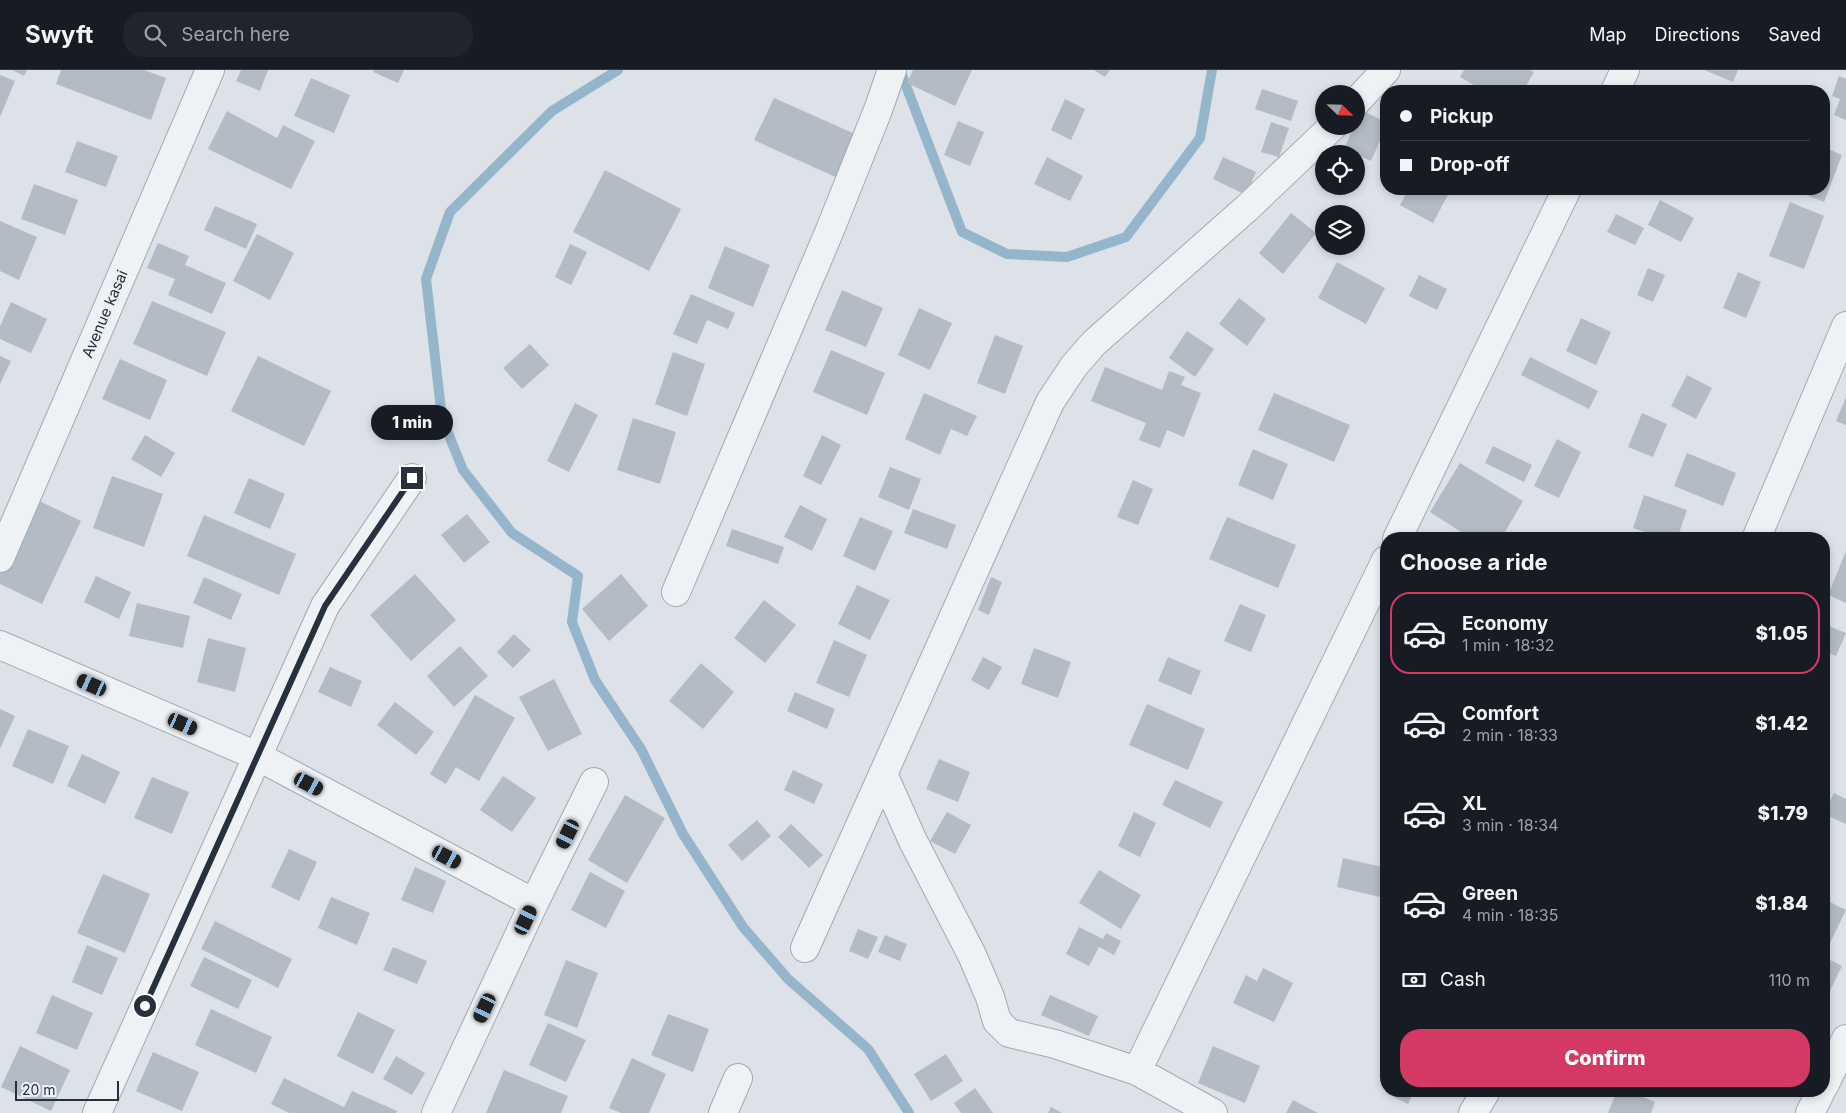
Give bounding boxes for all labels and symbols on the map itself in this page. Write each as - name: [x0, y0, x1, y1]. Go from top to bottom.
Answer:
- north arrow: [1315, 85, 1365, 135]
- street label: Avenue kasai: [78, 267, 132, 361]
- callout: 1 min: [371, 406, 453, 440]
- route end: [401, 467, 423, 489]
- car: [75, 672, 108, 698]
- car: [166, 711, 199, 737]
- car: [292, 770, 325, 798]
- car: [554, 817, 581, 851]
- car: [430, 843, 463, 871]
- car: [512, 903, 539, 937]
- car: [471, 991, 498, 1025]
- route start: [134, 995, 156, 1017]
- scale bar: [15, 1078, 119, 1101]

